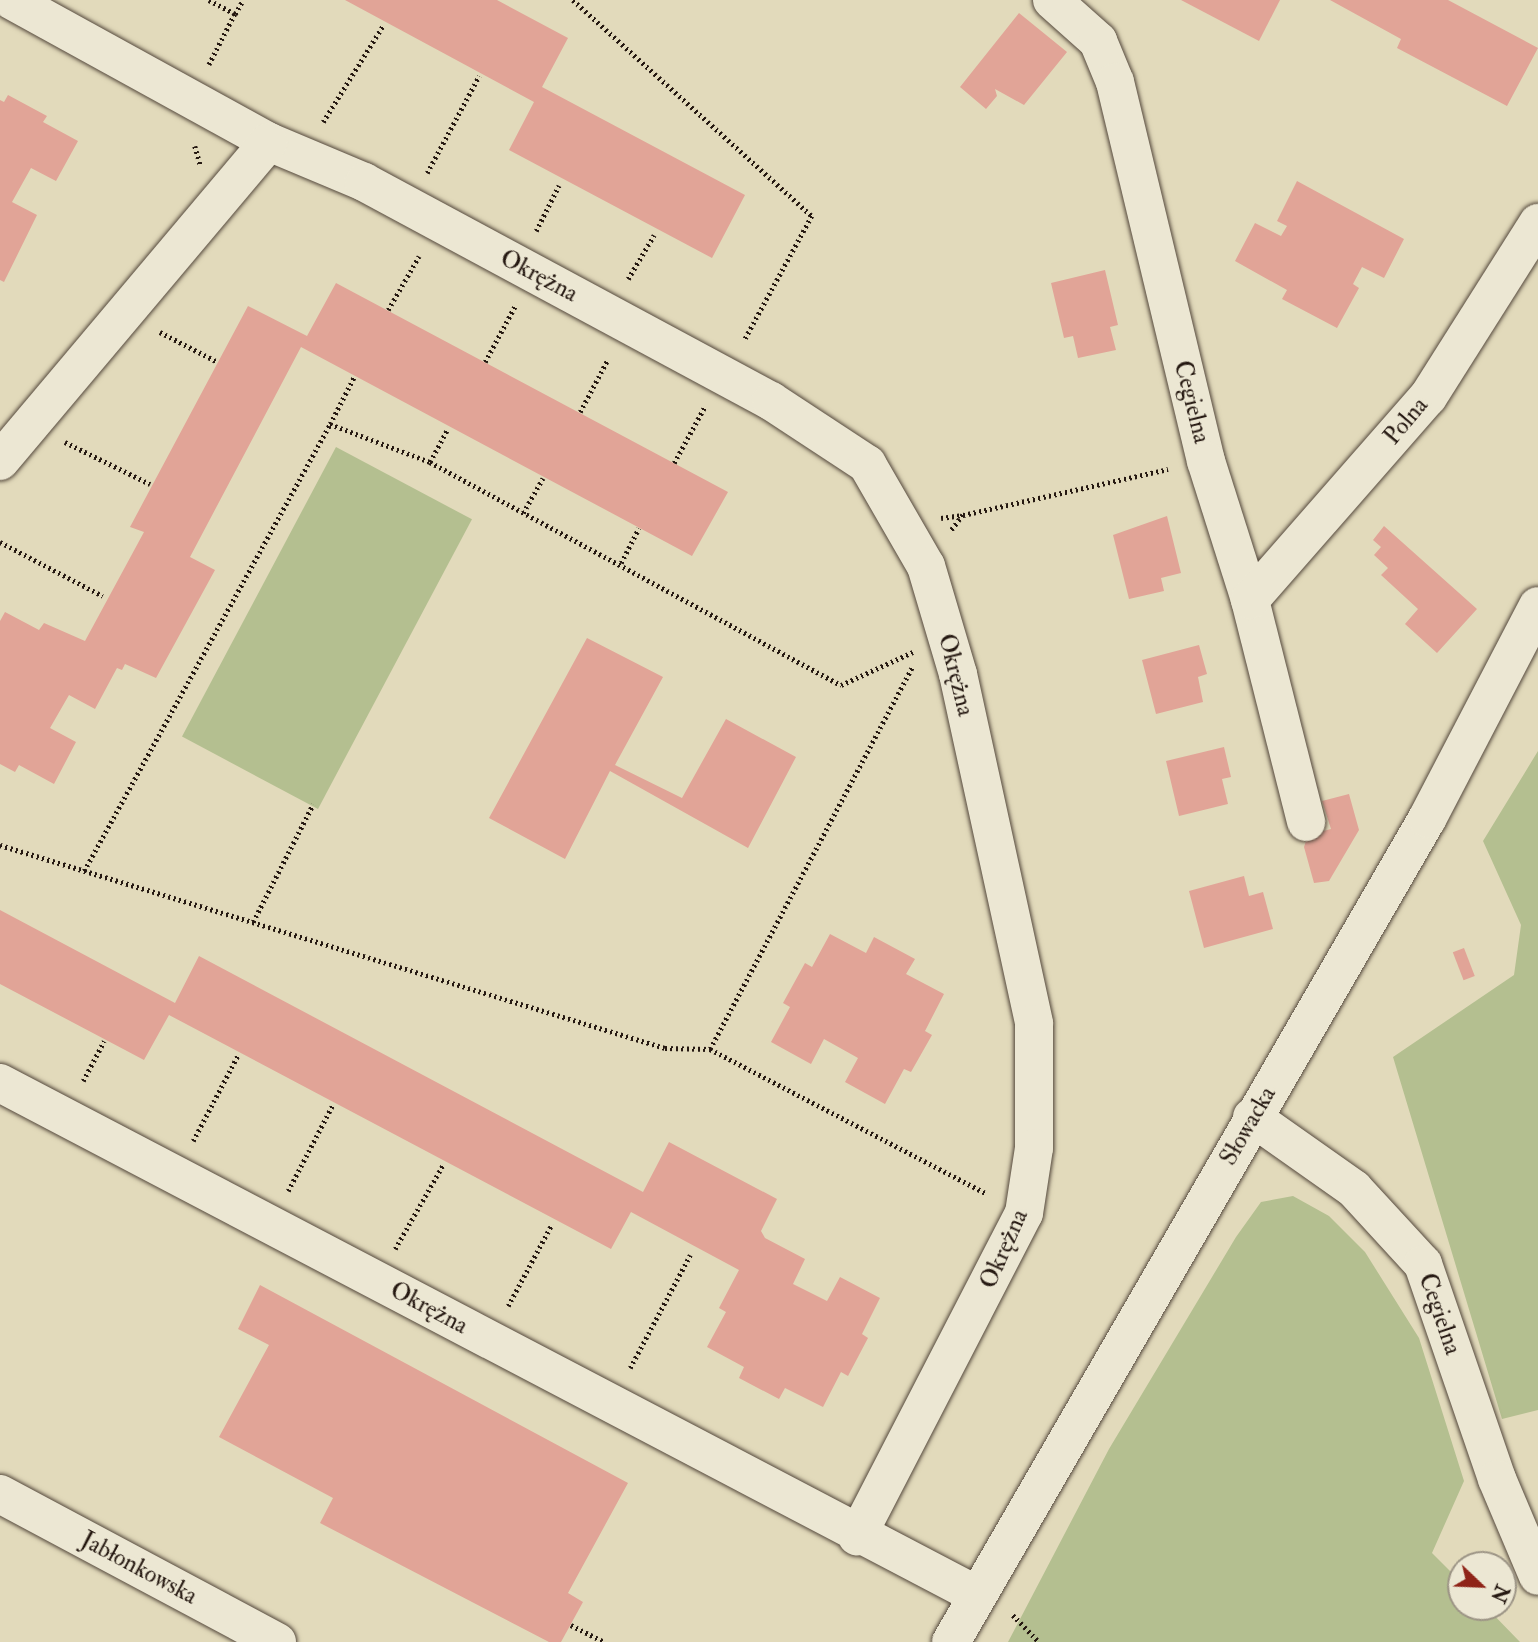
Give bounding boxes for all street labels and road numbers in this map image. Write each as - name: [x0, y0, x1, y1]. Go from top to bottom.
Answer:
- street label: Okrężna: [495, 244, 583, 308]
- street label: Cegielna: [1168, 358, 1216, 446]
- street label: Polna: [1378, 391, 1434, 451]
- street label: Okrężna: [932, 631, 980, 719]
- street label: Słowacka: [1214, 1081, 1282, 1171]
- street label: Okrężna: [974, 1205, 1034, 1293]
- street label: Cegielna: [1413, 1270, 1467, 1358]
- street label: Okrężna: [385, 1276, 473, 1340]
- street label: Jabłonkowska: [76, 1525, 202, 1611]

